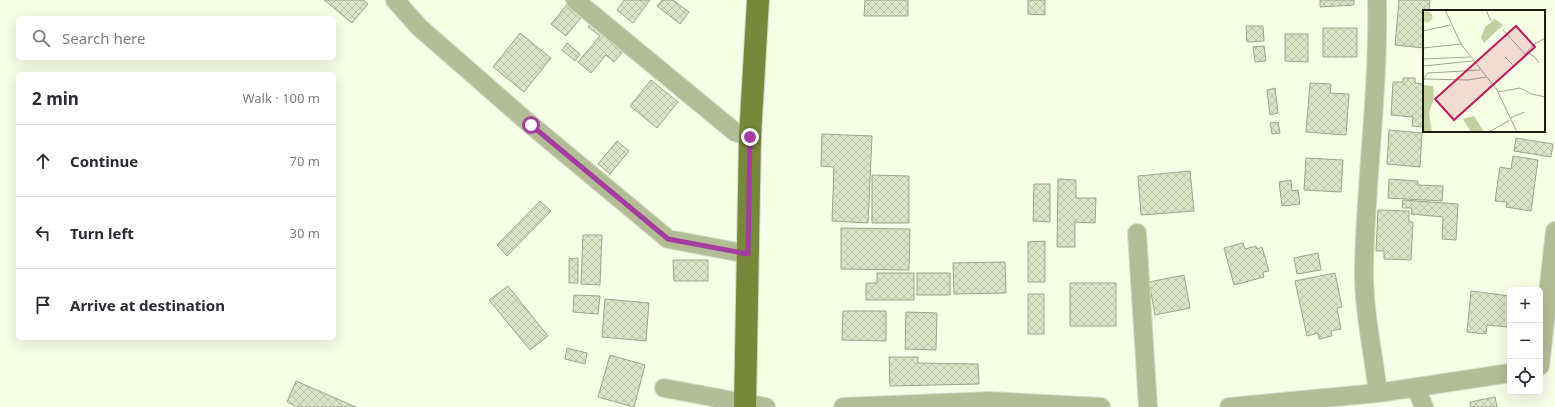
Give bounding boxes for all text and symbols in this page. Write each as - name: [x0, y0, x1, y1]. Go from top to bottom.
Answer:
- inset map: [1423, 10, 1545, 132]
- search box: [16, 16, 336, 60]
- icon: search: [30, 27, 52, 49]
- text: Search here: [62, 28, 145, 48]
- text: 2 min: [32, 87, 79, 110]
- text: Walk · 100 m: [242, 89, 320, 107]
- route start: [522, 116, 540, 134]
- route end: [741, 128, 759, 146]
- icon: ahead: [32, 150, 54, 172]
- text: Continue: [70, 151, 138, 171]
- text: 70 m: [290, 152, 320, 170]
- icon: left: [32, 222, 54, 244]
- text: Turn left: [70, 223, 134, 243]
- text: 30 m: [290, 224, 320, 242]
- map controls: [1507, 287, 1543, 395]
- button: +: [1507, 287, 1543, 323]
- icon: arrive: [32, 294, 54, 316]
- text: Arrive at destination: [70, 295, 225, 315]
- button: −: [1507, 323, 1543, 359]
- button: locate: [1507, 359, 1543, 395]

